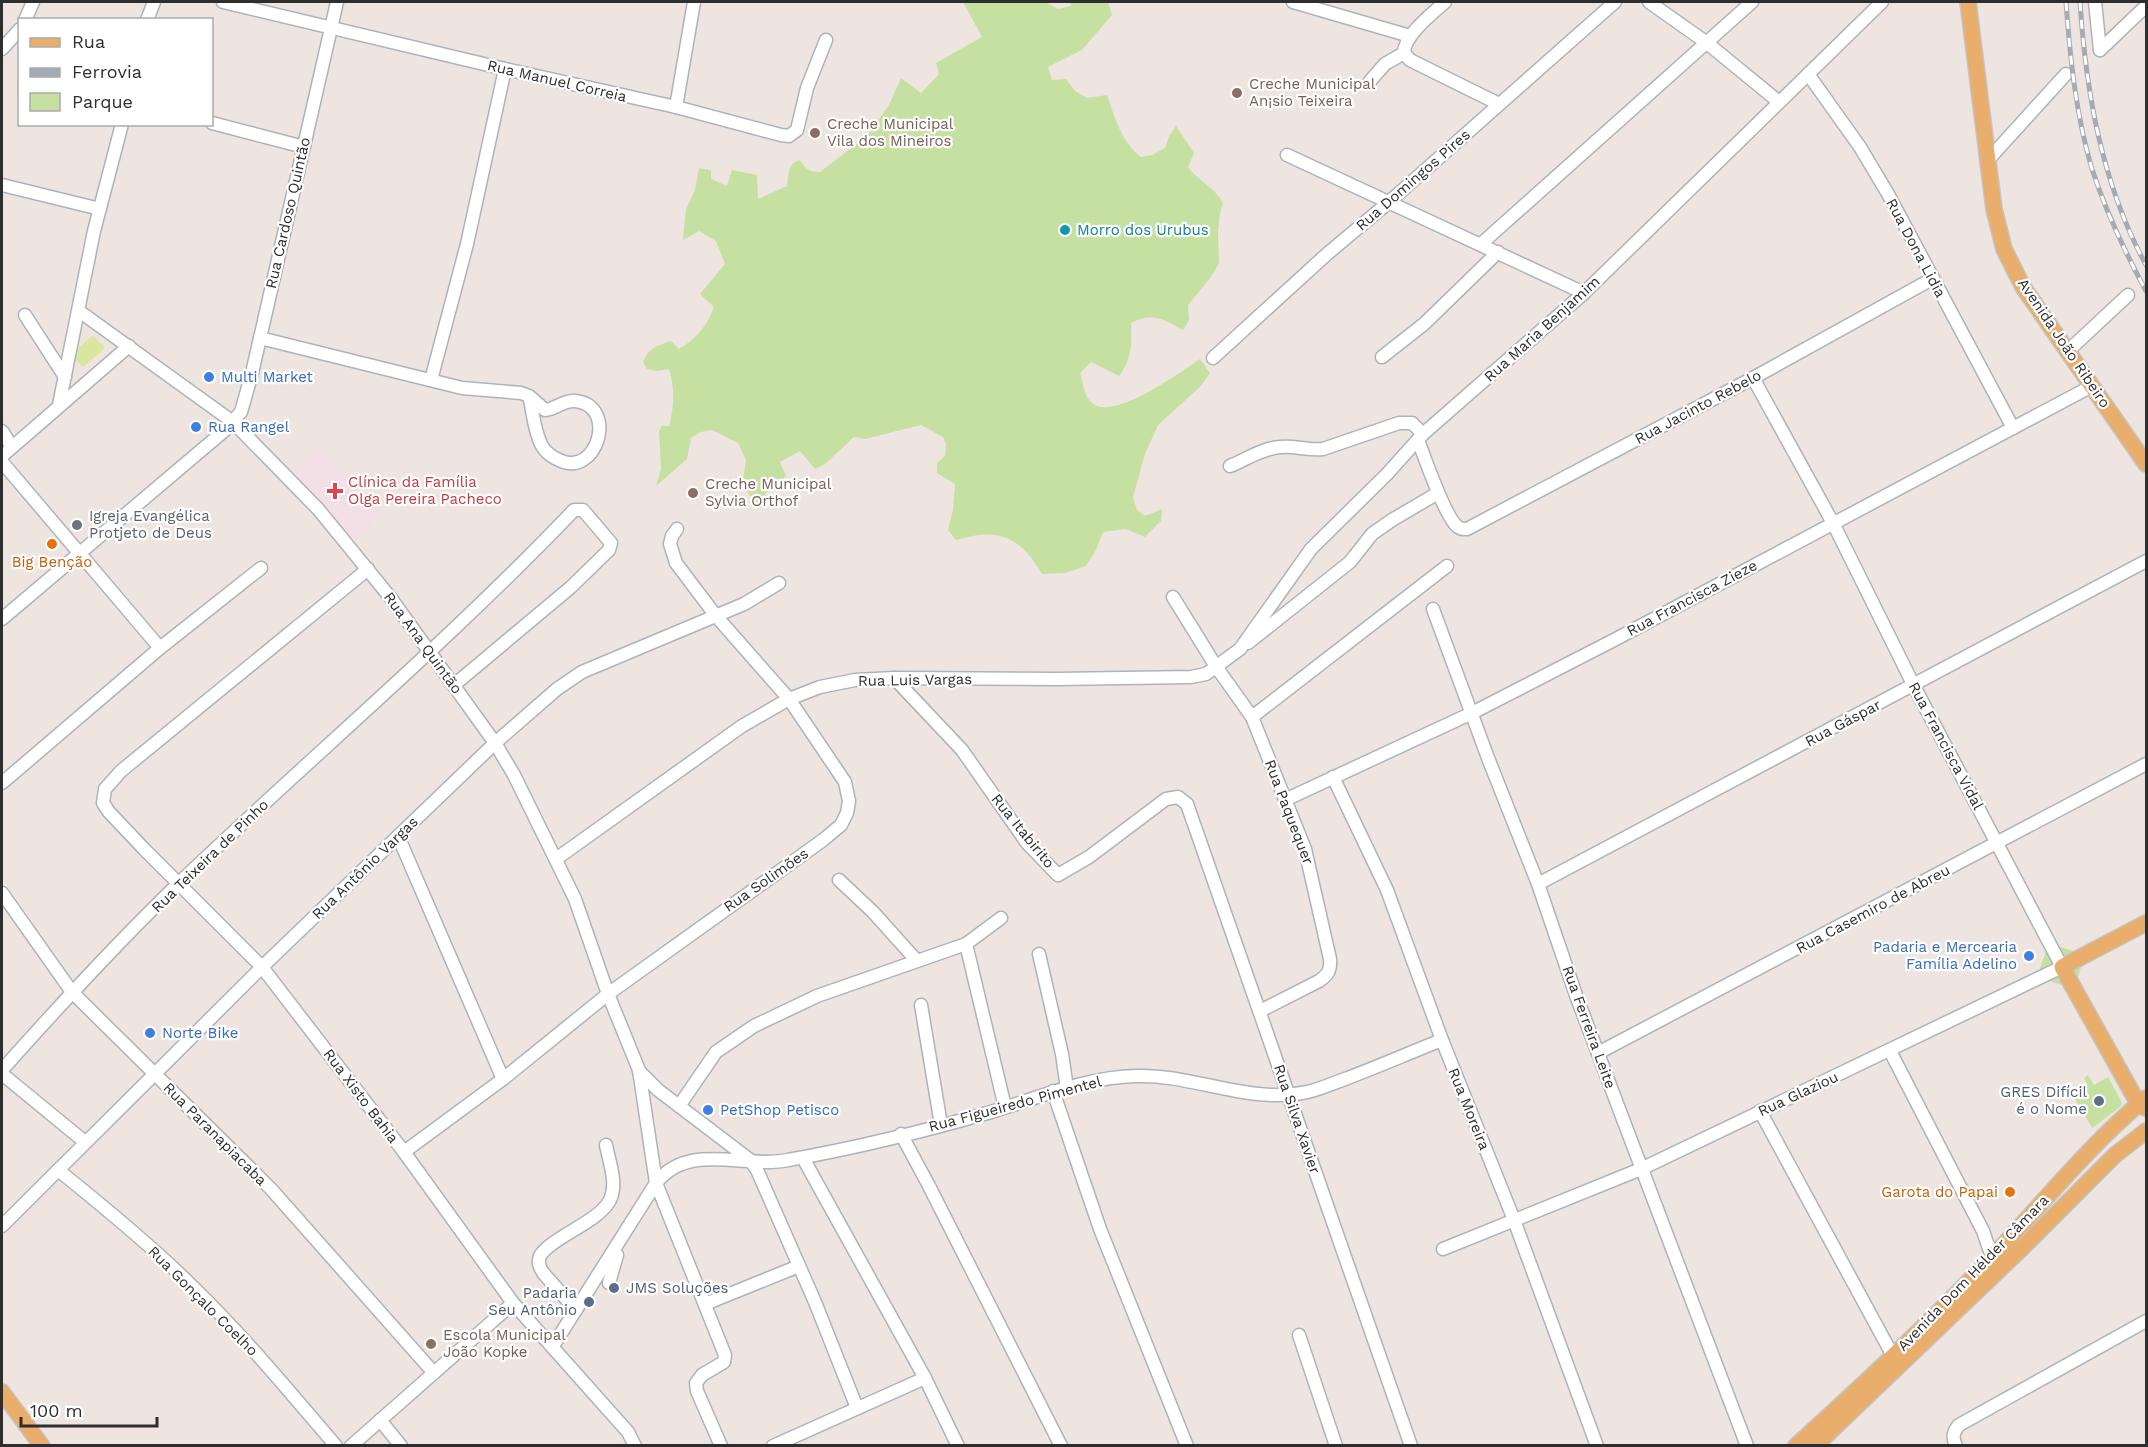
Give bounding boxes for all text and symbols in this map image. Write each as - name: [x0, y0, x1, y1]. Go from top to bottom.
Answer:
- legend: [18, 18, 213, 126]
- text: Rua: [72, 31, 105, 52]
- street label: Rua Manuel Correia: [486, 56, 629, 106]
- text: Ferrovia: [72, 61, 142, 82]
- place label: Creche Municipal An¡sio Teixeira: [1249, 75, 1376, 110]
- marker: Creche Municipal An¡sio Teixeira: [1230, 86, 1244, 100]
- text: Parque: [72, 91, 133, 112]
- place label: Creche Municipal Vila dos Mineiros: [827, 115, 954, 150]
- street label: Rua Domingos Pires: [1352, 125, 1474, 234]
- marker: Creche Municipal Vila dos Mineiros: [808, 126, 822, 140]
- street label: Rua Cardoso Quintão: [262, 136, 314, 290]
- street label: Rua Dona Lidia: [1882, 195, 1950, 301]
- place label: Morro dos Urubus: [1077, 221, 1209, 239]
- marker: Morro dos Urubus: [1058, 223, 1072, 237]
- street label: Rua Maria Benjamim: [1480, 272, 1604, 386]
- street label: Avenida João Ribeiro: [2014, 275, 2114, 411]
- street label: Rua Jacinto Rebelo: [1632, 366, 1764, 448]
- place label: Multi Market: [221, 368, 314, 386]
- marker: Multi Market: [202, 370, 216, 384]
- place label: Rua Rangel: [208, 418, 290, 436]
- marker: Rua Rangel: [189, 420, 203, 434]
- place label: Clínica da Família Olga Pereira Pacheco: [348, 473, 502, 508]
- place label: Creche Municipal Sylvia Orthof: [705, 475, 832, 510]
- marker: Clínica da Família Olga Pereira Pacheco: [326, 482, 344, 500]
- marker: Creche Municipal Sylvia Orthof: [686, 486, 700, 500]
- place label: Igreja Evangélica Protjeto de Deus: [89, 507, 212, 542]
- marker: Igreja Evangélica Protjeto de Deus: [70, 518, 84, 532]
- marker: Big Benção: [45, 537, 59, 551]
- place label: Big Benção: [12, 553, 92, 571]
- street label: Rua Francisca Zieze: [1624, 556, 1760, 640]
- street label: Rua Ana Quintão: [380, 589, 466, 697]
- street label: Rua Luis Vargas: [858, 670, 972, 690]
- street label: Rua Francisca Vidal: [1905, 679, 1988, 813]
- street label: Rua Gáspar: [1802, 695, 1884, 751]
- street label: Rua Paquequer: [1261, 757, 1317, 867]
- street label: Rua Itabirito: [988, 790, 1058, 872]
- street label: Rua Teixeira de Pinho: [148, 796, 272, 916]
- street label: Rua Antônio Vargas: [308, 813, 422, 923]
- street label: Rua Solimões: [720, 844, 812, 916]
- street label: Rua Casemiro de Abreu: [1793, 861, 1953, 957]
- place label: Padaria e Mercearia Família Adelino: [1873, 938, 2018, 973]
- marker: Padaria e Mercearia Família Adelino: [2022, 949, 2036, 963]
- street label: Rua Ferreira Leite: [1558, 963, 1620, 1091]
- place label: Norte Bike: [162, 1024, 238, 1042]
- marker: Norte Bike: [143, 1026, 157, 1040]
- street label: Rua Xisto Bahia: [320, 1045, 403, 1147]
- street label: Rua Silva Xavier: [1270, 1062, 1324, 1176]
- street label: Rua Moreira: [1444, 1065, 1494, 1153]
- street label: Rua Glaziou: [1755, 1068, 1841, 1120]
- street label: Rua Figueiredo Pimentel: [927, 1072, 1104, 1136]
- street label: Rua Paranapiacaba: [160, 1079, 271, 1190]
- place label: GRES Difícil é o Nome: [2000, 1083, 2087, 1118]
- marker: GRES Difícil é o Nome: [2092, 1094, 2106, 1108]
- place label: PetShop Petisco: [720, 1101, 839, 1119]
- marker: PetShop Petisco: [701, 1103, 715, 1117]
- place label: Garota do Papai: [1881, 1183, 1998, 1201]
- marker: Garota do Papai: [2003, 1185, 2017, 1199]
- street label: Avenida Dom Hélder Câmara: [1894, 1191, 2053, 1355]
- street label: Rua Gonçalo Coelho: [144, 1242, 262, 1360]
- place label: JMS Soluções: [626, 1279, 729, 1297]
- marker: JMS Soluções: [607, 1281, 621, 1295]
- place label: Padaria Seu Antônio: [488, 1284, 578, 1319]
- marker: Padaria Seu Antônio: [582, 1295, 596, 1309]
- place label: Escola Municipal João Kopke: [443, 1326, 566, 1361]
- marker: Escola Municipal João Kopke: [424, 1337, 438, 1351]
- scale bar: [21, 1390, 158, 1428]
- text: 100 m: [30, 1400, 83, 1421]

